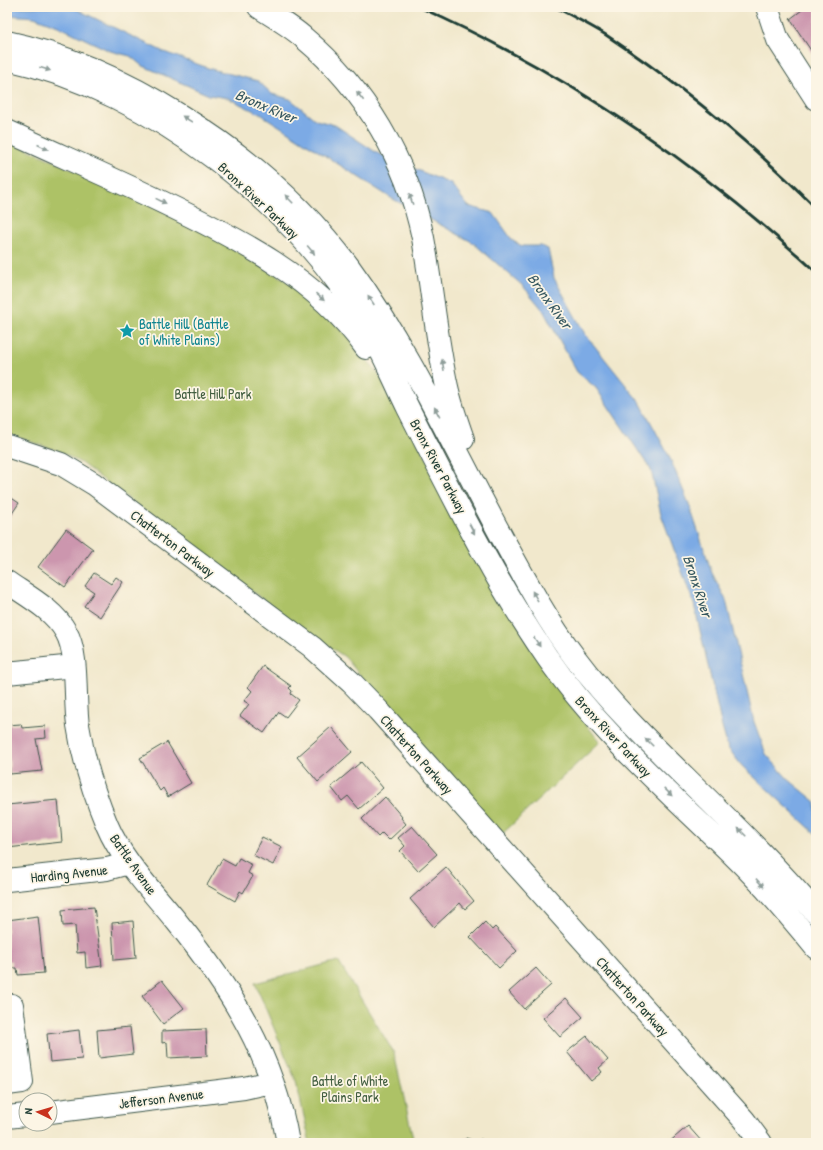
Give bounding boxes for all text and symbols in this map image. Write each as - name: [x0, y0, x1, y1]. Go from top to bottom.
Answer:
- one-way arrow: [39, 66, 51, 72]
- water label: Bronx River: [232, 84, 302, 129]
- one-way arrow: [356, 91, 364, 101]
- one-way arrow: [181, 116, 193, 123]
- one-way arrow: [37, 144, 48, 150]
- street label: Bronx River Parkway: [214, 157, 304, 243]
- one-way arrow: [408, 192, 414, 204]
- one-way arrow: [285, 194, 294, 204]
- one-way arrow: [155, 198, 166, 204]
- one-way arrow: [307, 244, 316, 255]
- water label: Bronx River: [523, 269, 579, 335]
- one-way arrow: [314, 292, 325, 301]
- one-way arrow: [367, 295, 375, 305]
- place label: Battle Hill (Battle of White Plains): [139, 314, 229, 349]
- place icon: Battle Hill (Battle of White Plains): [118, 322, 136, 340]
- one-way arrow: [439, 358, 445, 371]
- park label: Battle Hill Park: [174, 384, 252, 403]
- one-way arrow: [433, 406, 440, 418]
- street label: Bronx River Parkway: [405, 415, 472, 517]
- street label: Chatterton Parkway: [126, 505, 219, 582]
- one-way arrow: [468, 523, 475, 535]
- water label: Bronx River: [678, 552, 719, 622]
- one-way arrow: [532, 590, 539, 602]
- one-way arrow: [533, 636, 541, 647]
- street label: Bronx River Parkway: [571, 691, 657, 781]
- street label: Chatterton Parkway: [375, 710, 458, 799]
- one-way arrow: [644, 737, 654, 747]
- one-way arrow: [663, 787, 673, 797]
- one-way arrow: [737, 828, 747, 837]
- street label: Battle Avenue: [106, 830, 162, 899]
- street label: Harding Avenue: [30, 859, 109, 887]
- one-way arrow: [755, 879, 764, 888]
- street label: Chatterton Parkway: [591, 952, 674, 1041]
- park label: Battle of White Plains Park: [312, 1071, 389, 1106]
- street label: Jefferson Avenue: [118, 1083, 205, 1113]
- north arrow: [18, 1092, 58, 1132]
- text: N: [21, 1107, 35, 1115]

